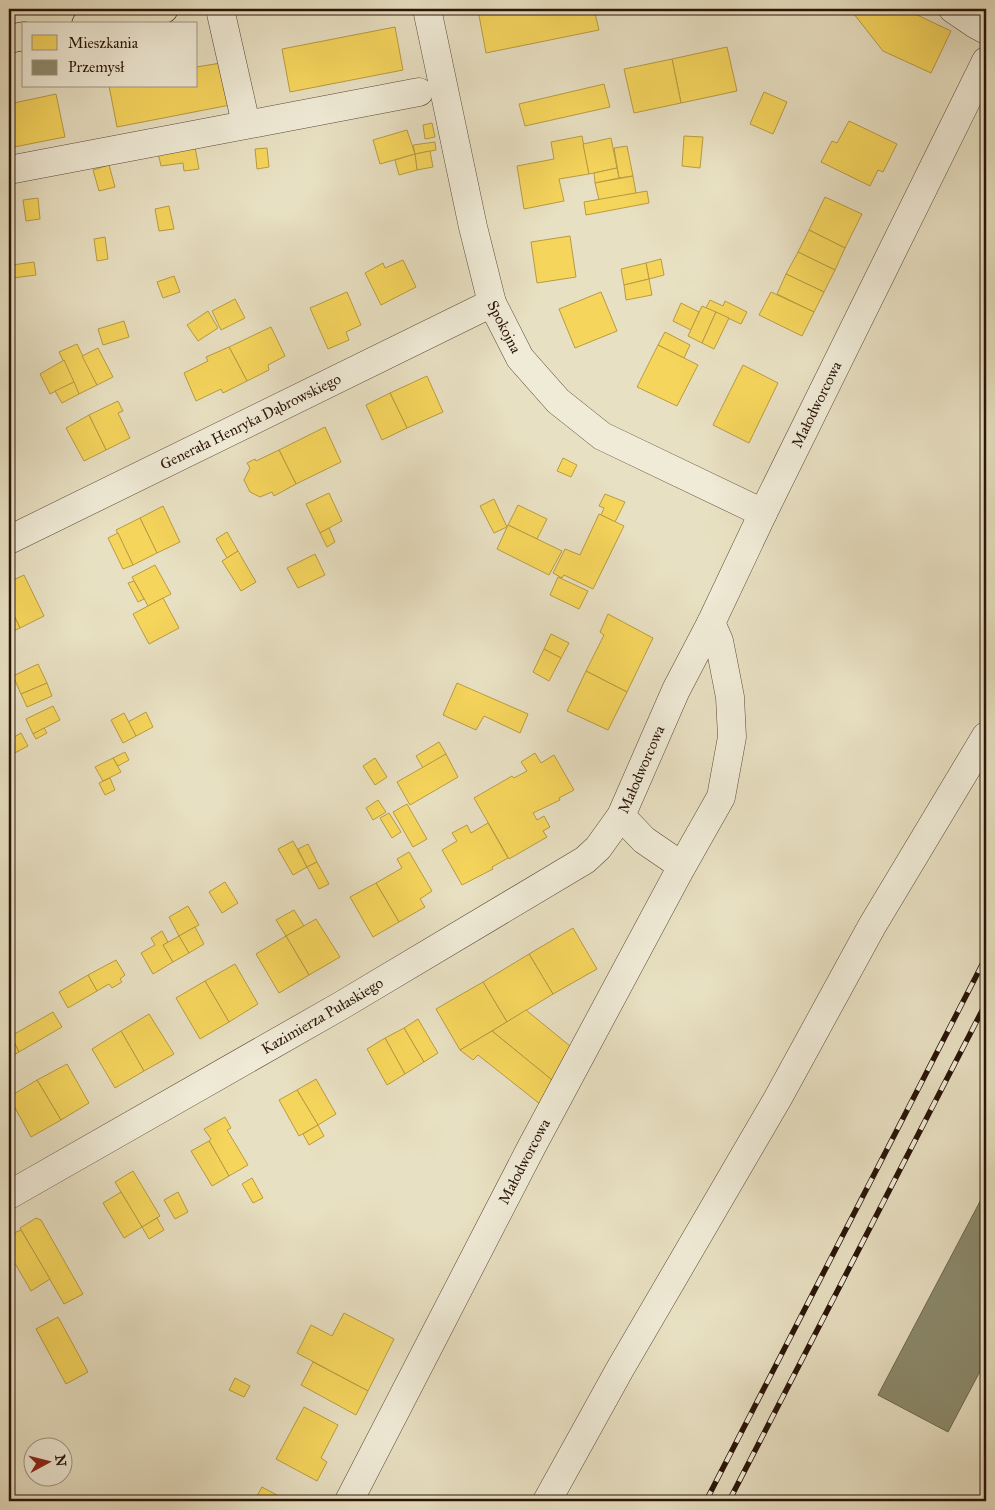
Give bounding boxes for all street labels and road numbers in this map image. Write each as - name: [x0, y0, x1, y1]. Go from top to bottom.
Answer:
- street label: Spokojna: [483, 298, 525, 357]
- street label: Małodworcowa: [788, 358, 846, 451]
- street label: Generała Henryka Dąbrowskiego: [157, 369, 344, 473]
- street label: Małodworcowa: [614, 722, 669, 816]
- street label: Kazimierza Pułaskiego: [258, 973, 387, 1058]
- street label: Małodworcowa: [495, 1115, 554, 1207]

